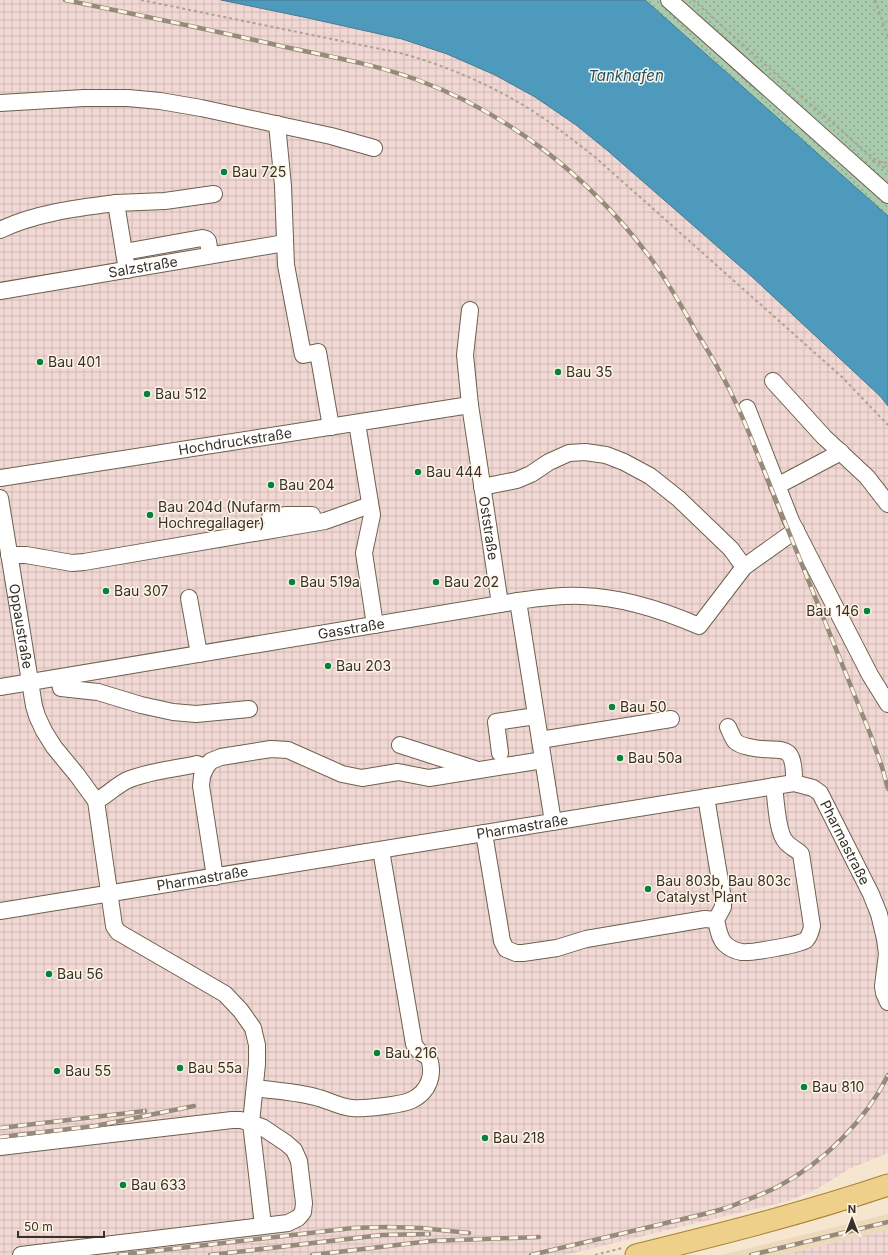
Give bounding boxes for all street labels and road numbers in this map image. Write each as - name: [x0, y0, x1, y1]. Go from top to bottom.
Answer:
- street label: Salzstraße: [107, 252, 179, 281]
- street label: Hochdruckstraße: [177, 424, 293, 458]
- street label: Oststraße: [476, 495, 502, 561]
- street label: Oppaustraße: [6, 582, 37, 670]
- street label: Gasstraße: [316, 614, 386, 642]
- street label: Pharmastraße: [817, 797, 874, 888]
- street label: Pharmastraße: [475, 811, 569, 842]
- street label: Pharmastraße: [155, 862, 249, 894]

